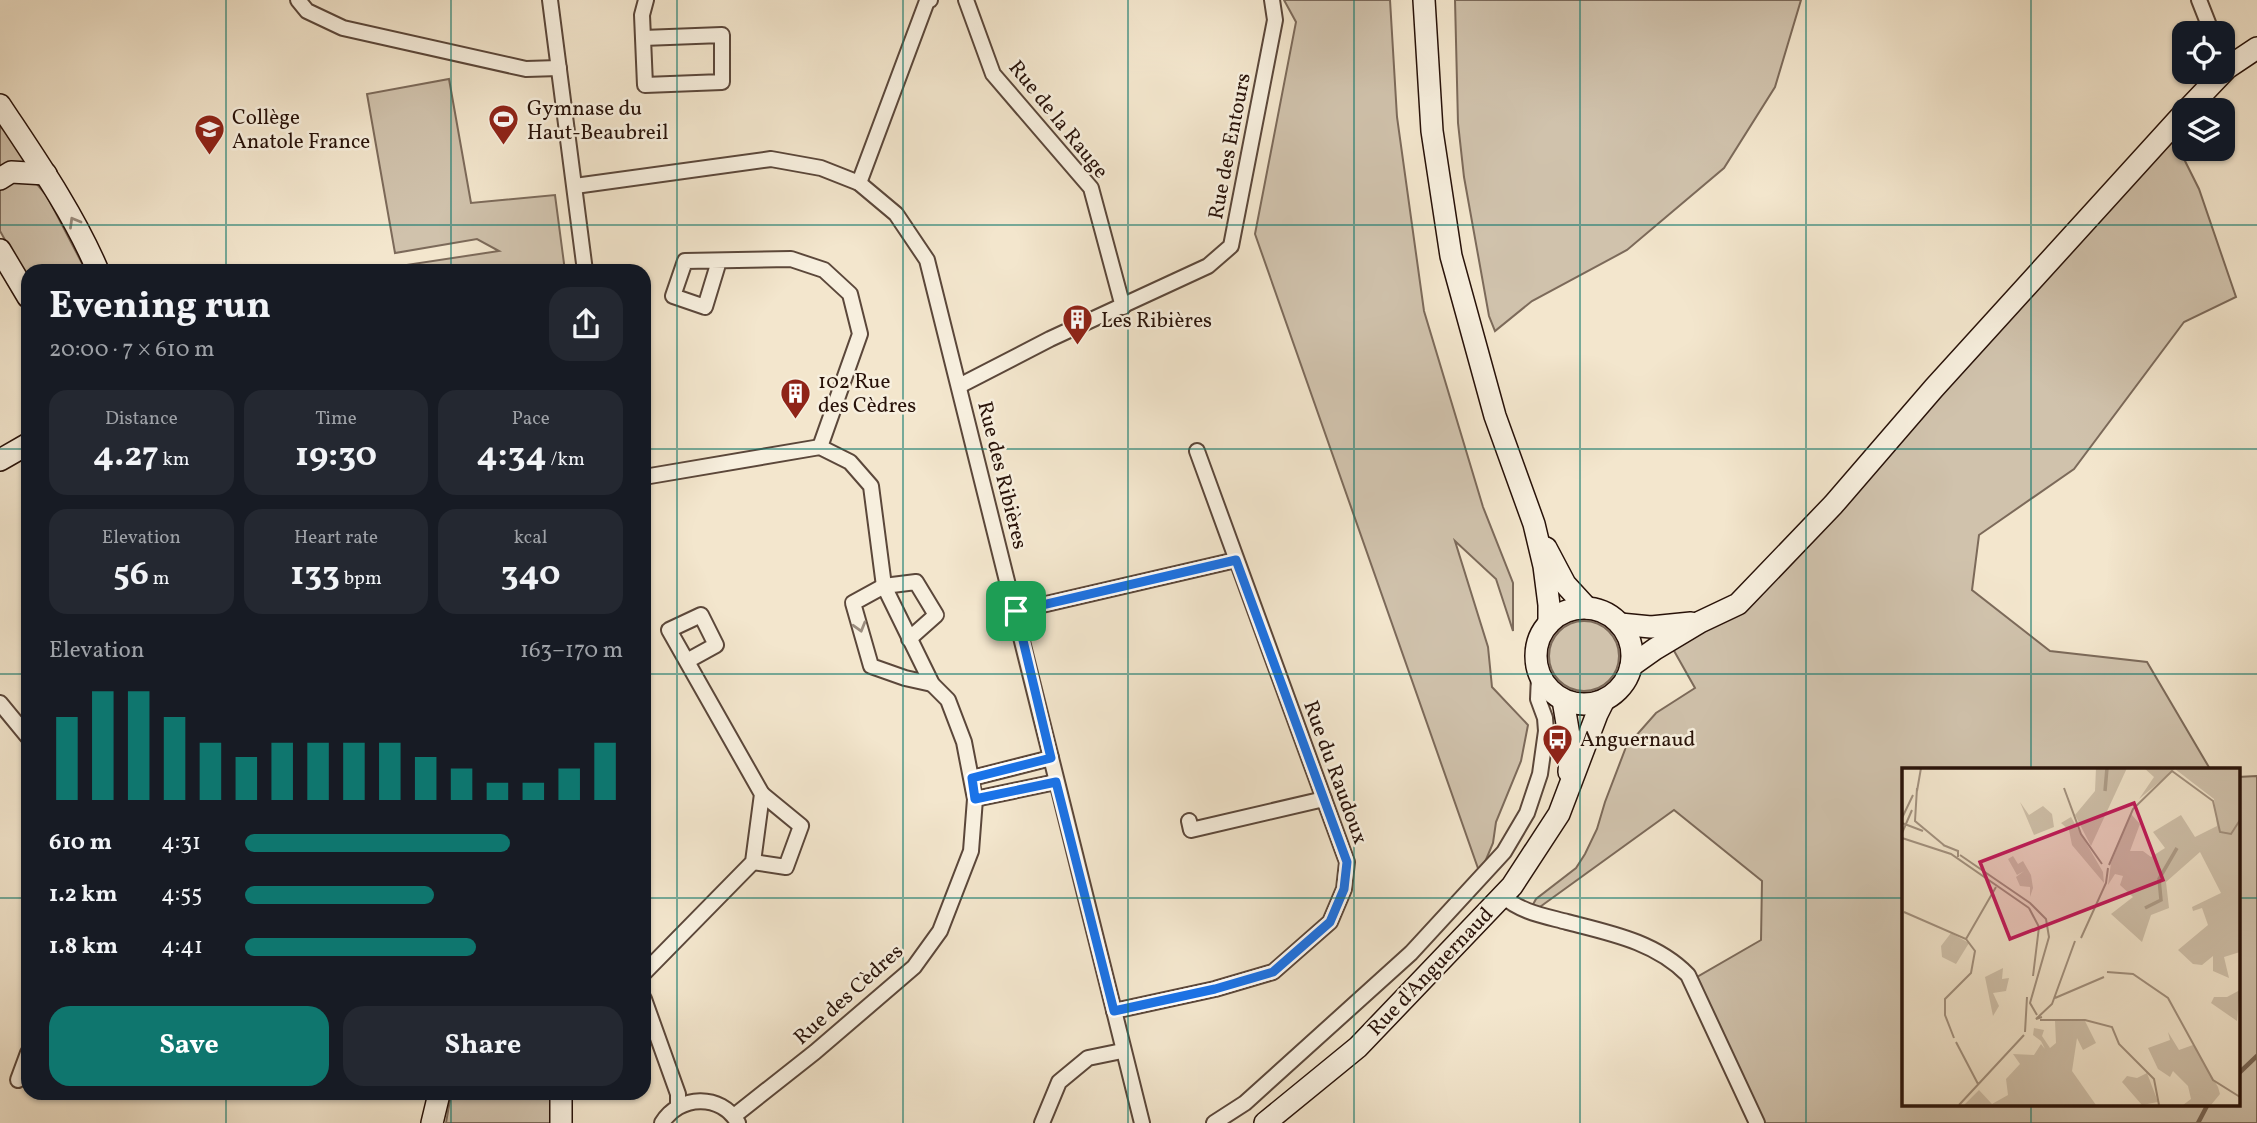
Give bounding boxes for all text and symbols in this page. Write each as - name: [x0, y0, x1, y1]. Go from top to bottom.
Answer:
- map controls: [2172, 21, 2235, 161]
- button: locate: [2172, 21, 2235, 84]
- street label: Rue de la Rauge: [1001, 55, 1115, 185]
- street label: Rue des Entours: [1202, 71, 1259, 222]
- place label: Gymnase du Haut-Beaubreil: [527, 95, 668, 148]
- button: layers: [2172, 98, 2235, 161]
- sports icon: Gymnase du Haut-Beaubreil: [487, 103, 521, 147]
- place label: Collège Anatole France: [232, 104, 370, 157]
- school or university icon: Collège Anatole France: [192, 112, 226, 156]
- one-way arrow: [69, 216, 82, 229]
- text: Evening run: [49, 281, 271, 334]
- button: share: [549, 287, 623, 361]
- building icon: Les Ribières: [1061, 303, 1095, 347]
- place label: Les Ribières: [1101, 307, 1212, 336]
- text: 20:00 · 7 × 610 m: [49, 334, 215, 366]
- place label: 102 Rue des Cèdres: [818, 368, 916, 421]
- building icon: 102 Rue des Cèdres: [778, 376, 812, 420]
- street label: Rue des Ribières: [969, 398, 1034, 552]
- text: Distance: [105, 406, 178, 432]
- text: Time: [315, 406, 357, 432]
- text: Pace: [512, 406, 550, 432]
- text: 4.27: [93, 432, 159, 480]
- text: 19:30: [295, 432, 377, 480]
- text: 4:34: [477, 432, 547, 480]
- text: km: [159, 447, 190, 473]
- text: /km: [547, 447, 585, 473]
- text: Elevation: [102, 525, 181, 551]
- text: Heart rate: [294, 525, 378, 551]
- text: kcal: [514, 525, 548, 551]
- text: 56: [113, 551, 149, 599]
- text: 133: [290, 551, 340, 599]
- text: 340: [501, 551, 561, 599]
- text: m: [149, 566, 170, 592]
- text: bpm: [340, 566, 382, 592]
- pin: [986, 581, 1046, 641]
- icon: arrive: [997, 592, 1035, 630]
- one-way arrow: [852, 620, 866, 632]
- text: Elevation: [49, 635, 145, 667]
- text: 163–170 m: [520, 635, 623, 667]
- street label: Rue du Raudoux: [1295, 697, 1374, 848]
- bus stop icon: Anguernaud: [1540, 722, 1574, 766]
- place label: Anguernaud: [1580, 726, 1695, 755]
- inset map: [1902, 768, 2240, 1106]
- text: 610 m: [49, 827, 112, 859]
- text: 4:31: [161, 827, 201, 859]
- text: 1.2 km: [49, 879, 118, 911]
- text: 4:55: [161, 879, 202, 911]
- street label: Rue d'Anguernaud: [1362, 901, 1500, 1043]
- text: 1.8 km: [49, 931, 118, 963]
- text: 4:41: [161, 931, 203, 963]
- street label: Rue des Cèdres: [788, 938, 910, 1052]
- button: Save: [49, 1006, 329, 1086]
- button: Share: [343, 1006, 623, 1086]

